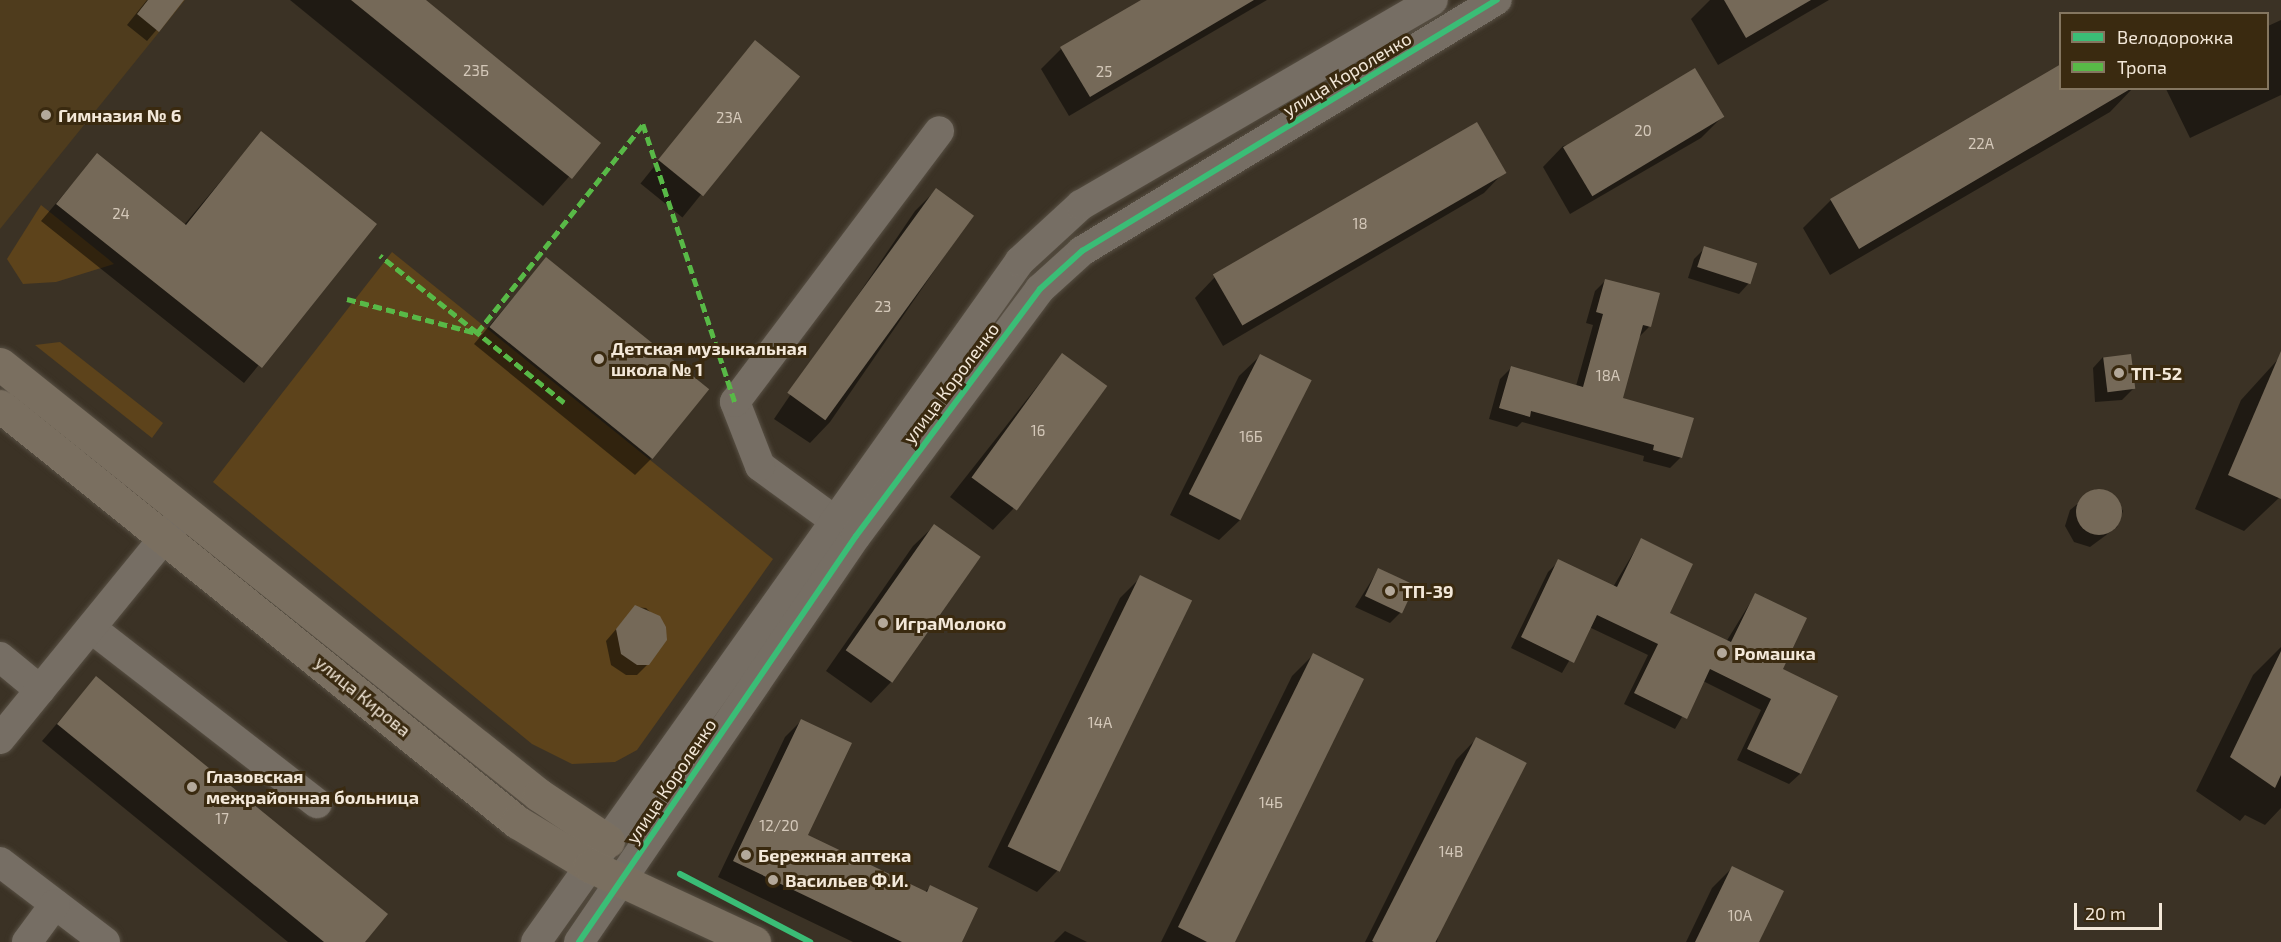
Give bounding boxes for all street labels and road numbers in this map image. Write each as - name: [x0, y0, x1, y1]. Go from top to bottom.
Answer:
- street label: улица Короленко: [1279, 27, 1415, 121]
- street label: улица Короленко: [898, 318, 1004, 448]
- street label: улица Кирова: [311, 651, 415, 741]
- street label: улица Короленко: [621, 714, 721, 848]

